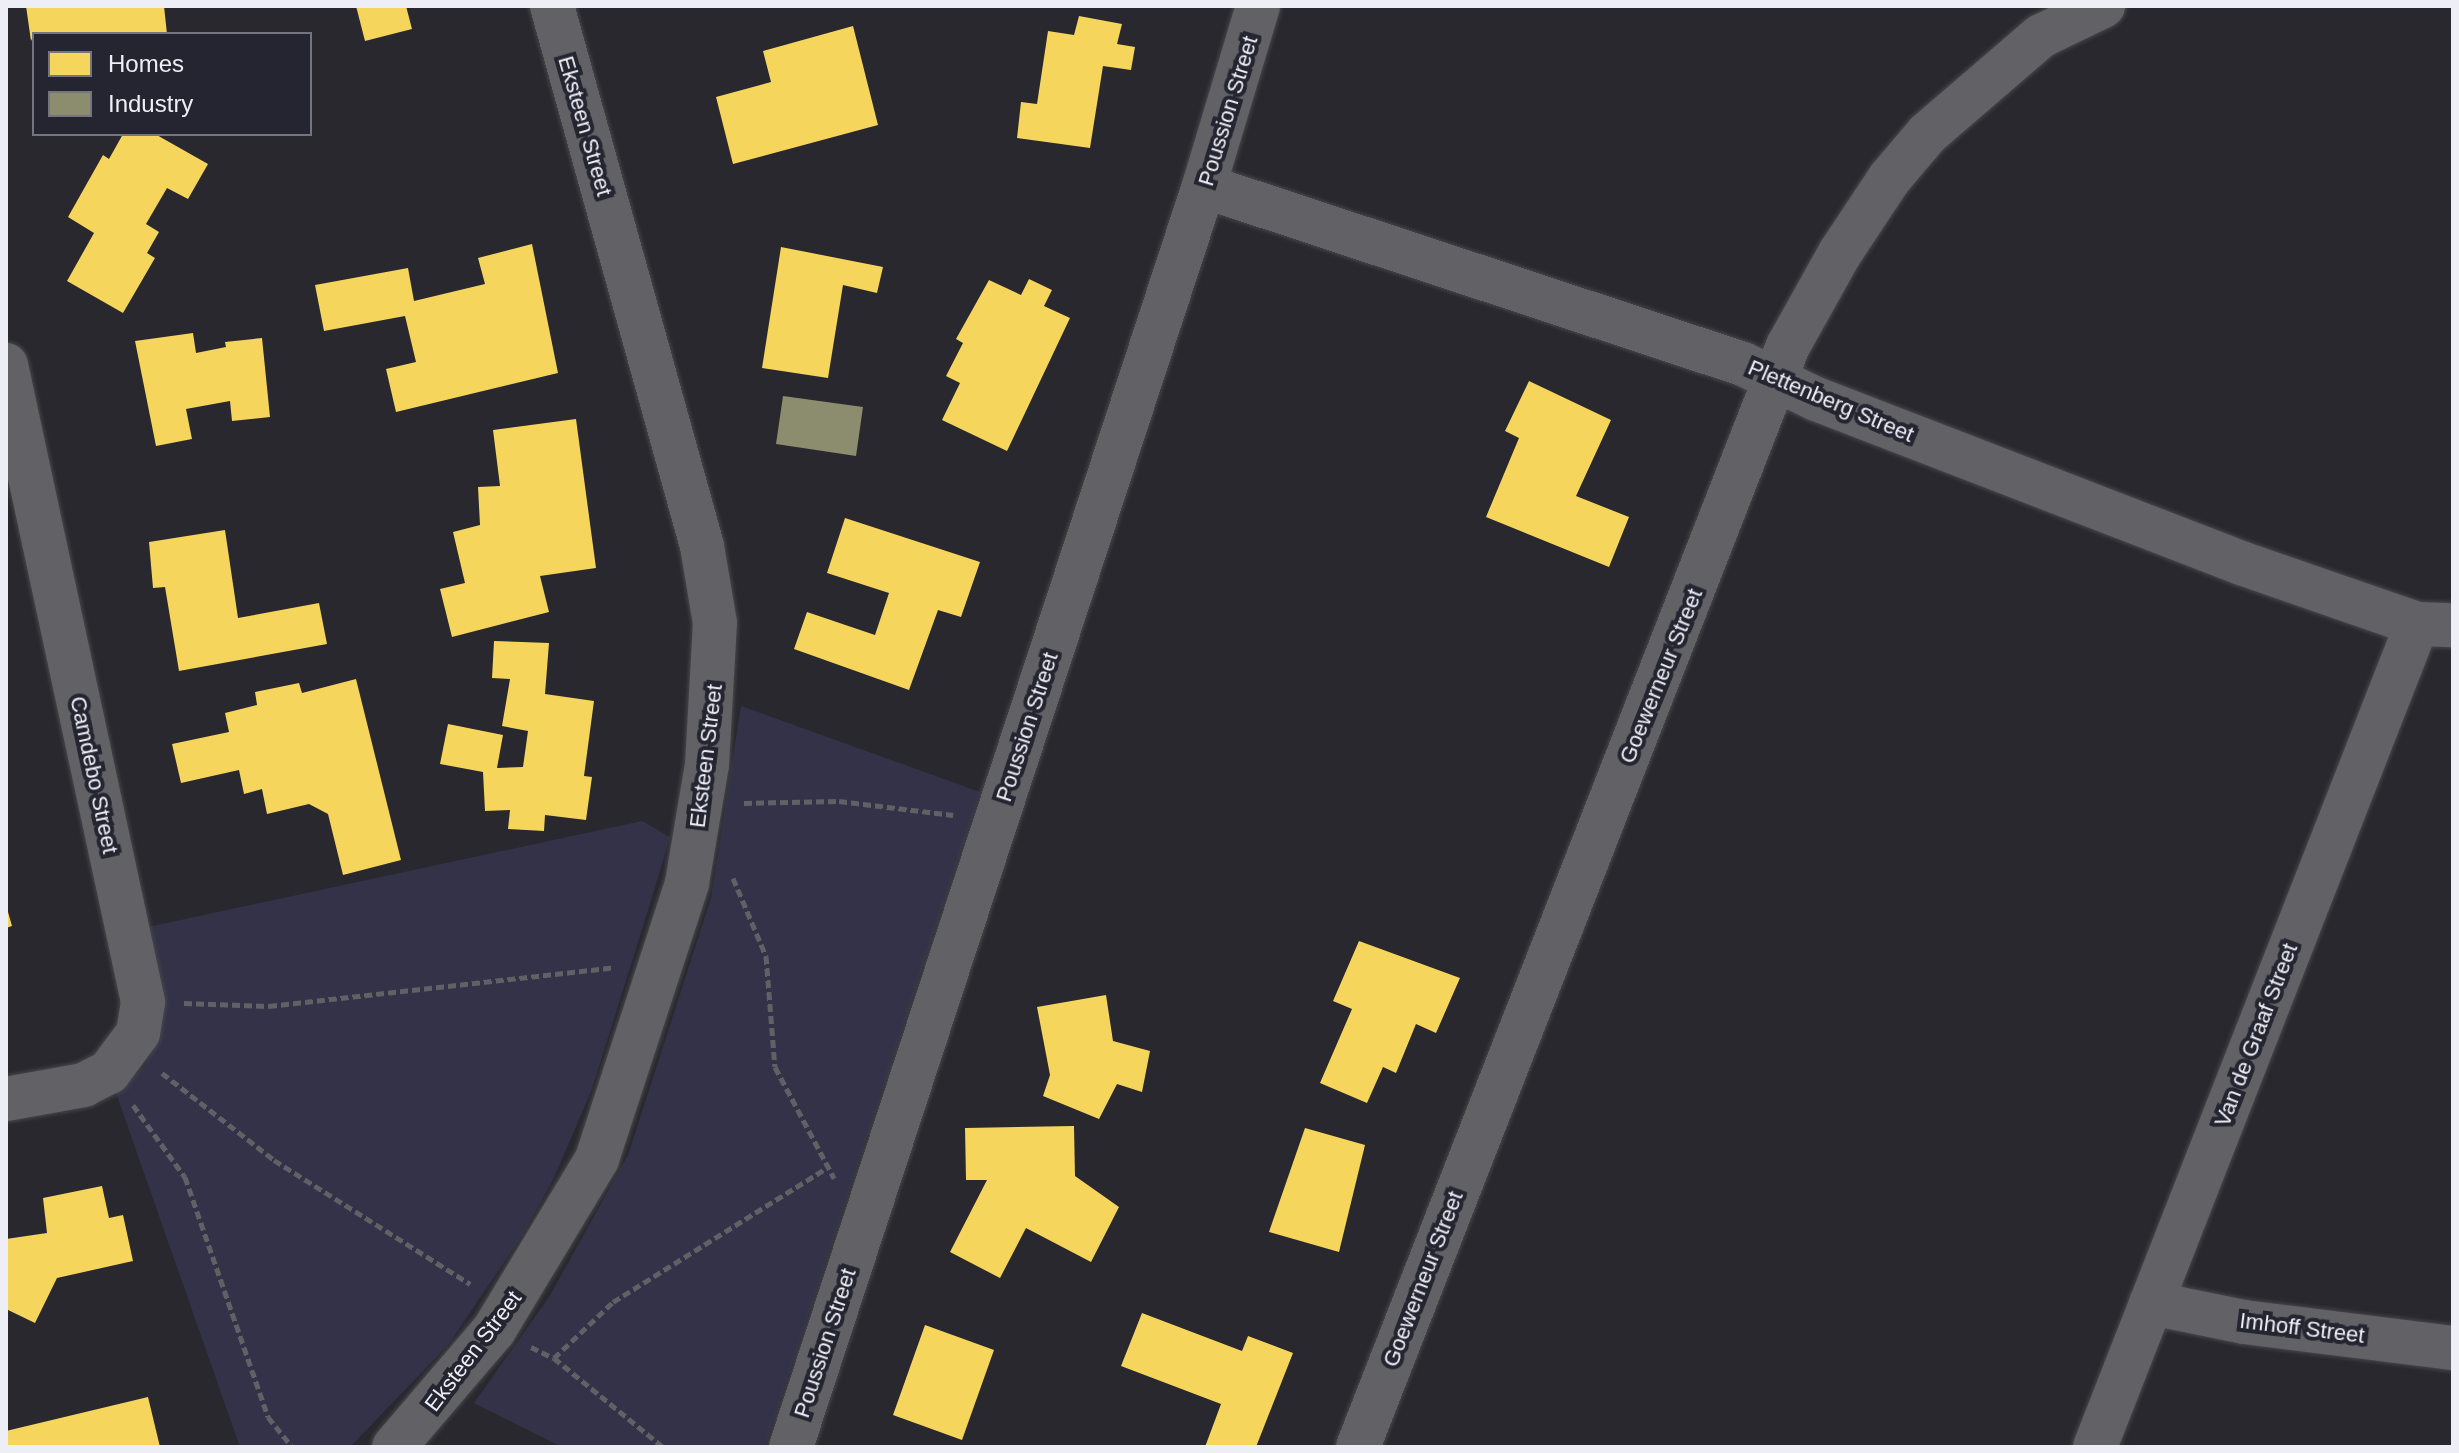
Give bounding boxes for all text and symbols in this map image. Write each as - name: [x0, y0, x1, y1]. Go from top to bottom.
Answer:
- legend: [32, 32, 312, 136]
- street label: Poussion Street: [1193, 33, 1263, 189]
- text: Homes: [108, 50, 184, 77]
- street label: Eksteen Street: [552, 53, 618, 199]
- text: Industry: [108, 90, 193, 117]
- street label: Plettenberg Street: [1744, 354, 1918, 448]
- street label: Goewerneur Street: [1614, 585, 1708, 767]
- street label: Poussion Street: [990, 649, 1064, 805]
- street label: Eksteen Street: [684, 683, 728, 829]
- street label: Camdebo Street: [64, 694, 124, 856]
- street label: Van de Graaf Street: [2209, 940, 2303, 1130]
- street label: Goewerneur Street: [1377, 1188, 1469, 1370]
- street label: Poussion Street: [788, 1265, 862, 1421]
- street label: Eksteen Street: [419, 1285, 527, 1417]
- street label: Imhoff Street: [2238, 1307, 2366, 1349]

